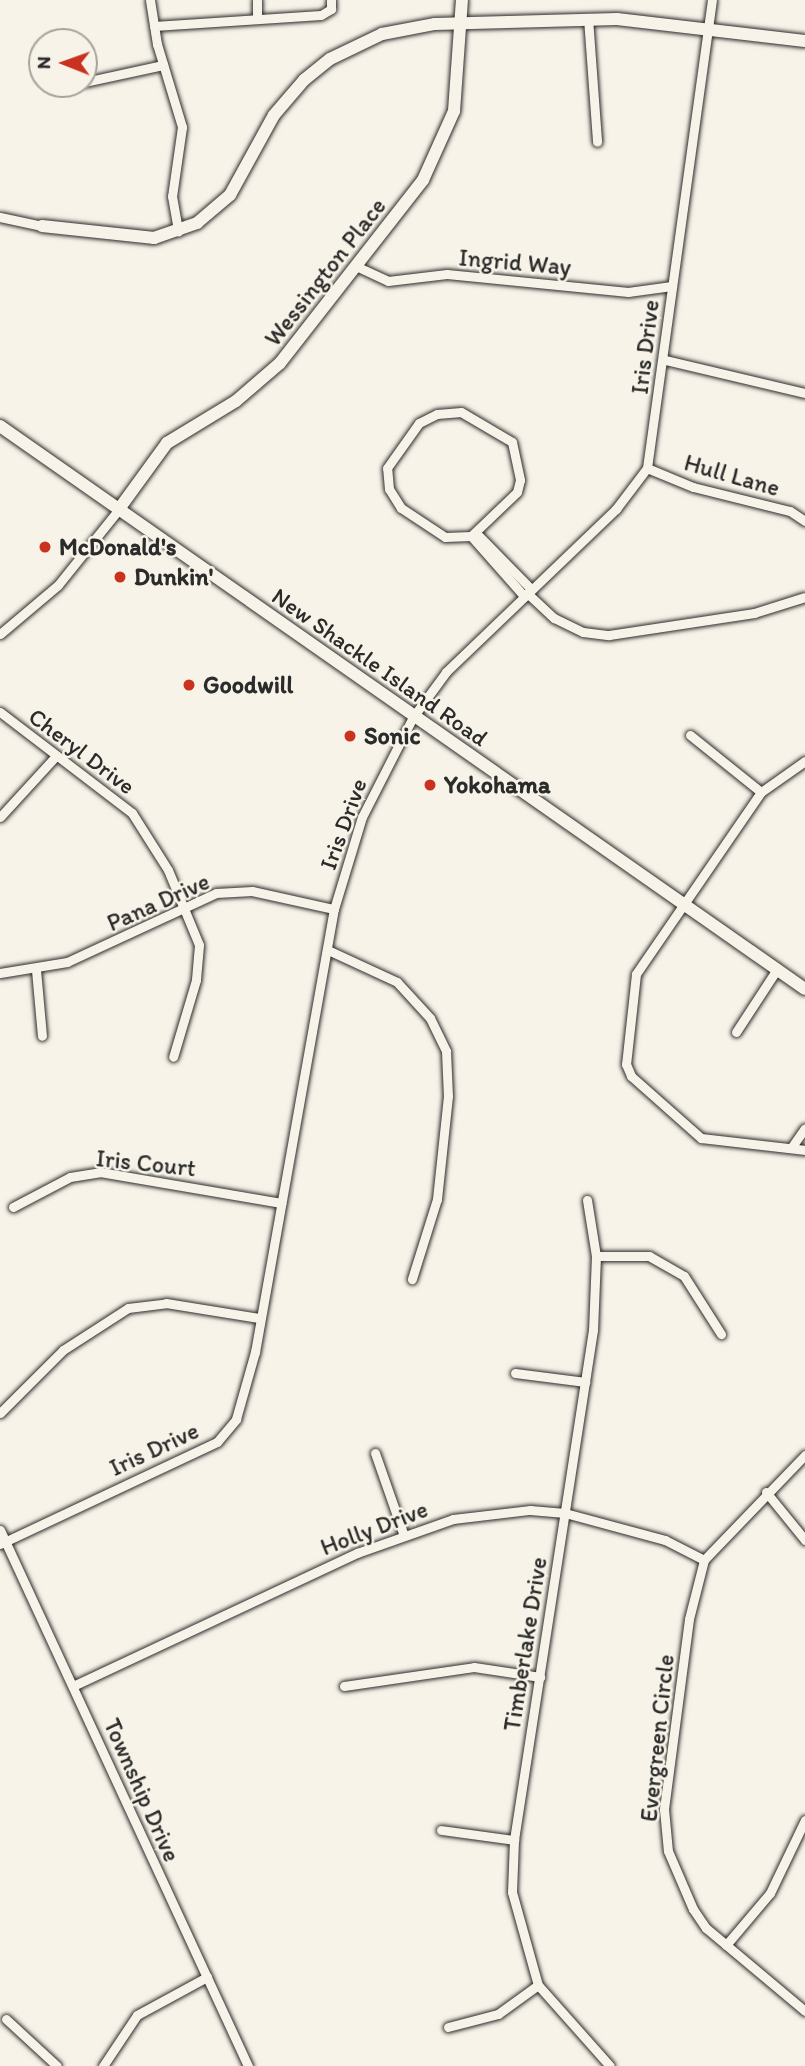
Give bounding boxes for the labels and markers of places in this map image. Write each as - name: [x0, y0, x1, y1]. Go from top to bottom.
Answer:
- place label: McDonald's: [59, 533, 176, 561]
- marker: McDonald's: [37, 539, 53, 555]
- place label: Dunkin': [134, 563, 213, 591]
- marker: Dunkin': [112, 569, 128, 585]
- place label: Goodwill: [203, 671, 293, 699]
- marker: Goodwill: [181, 677, 197, 693]
- place label: Sonic: [364, 722, 420, 750]
- marker: Sonic: [342, 728, 358, 744]
- place label: Yokohama: [444, 771, 550, 799]
- marker: Yokohama: [422, 777, 438, 793]

